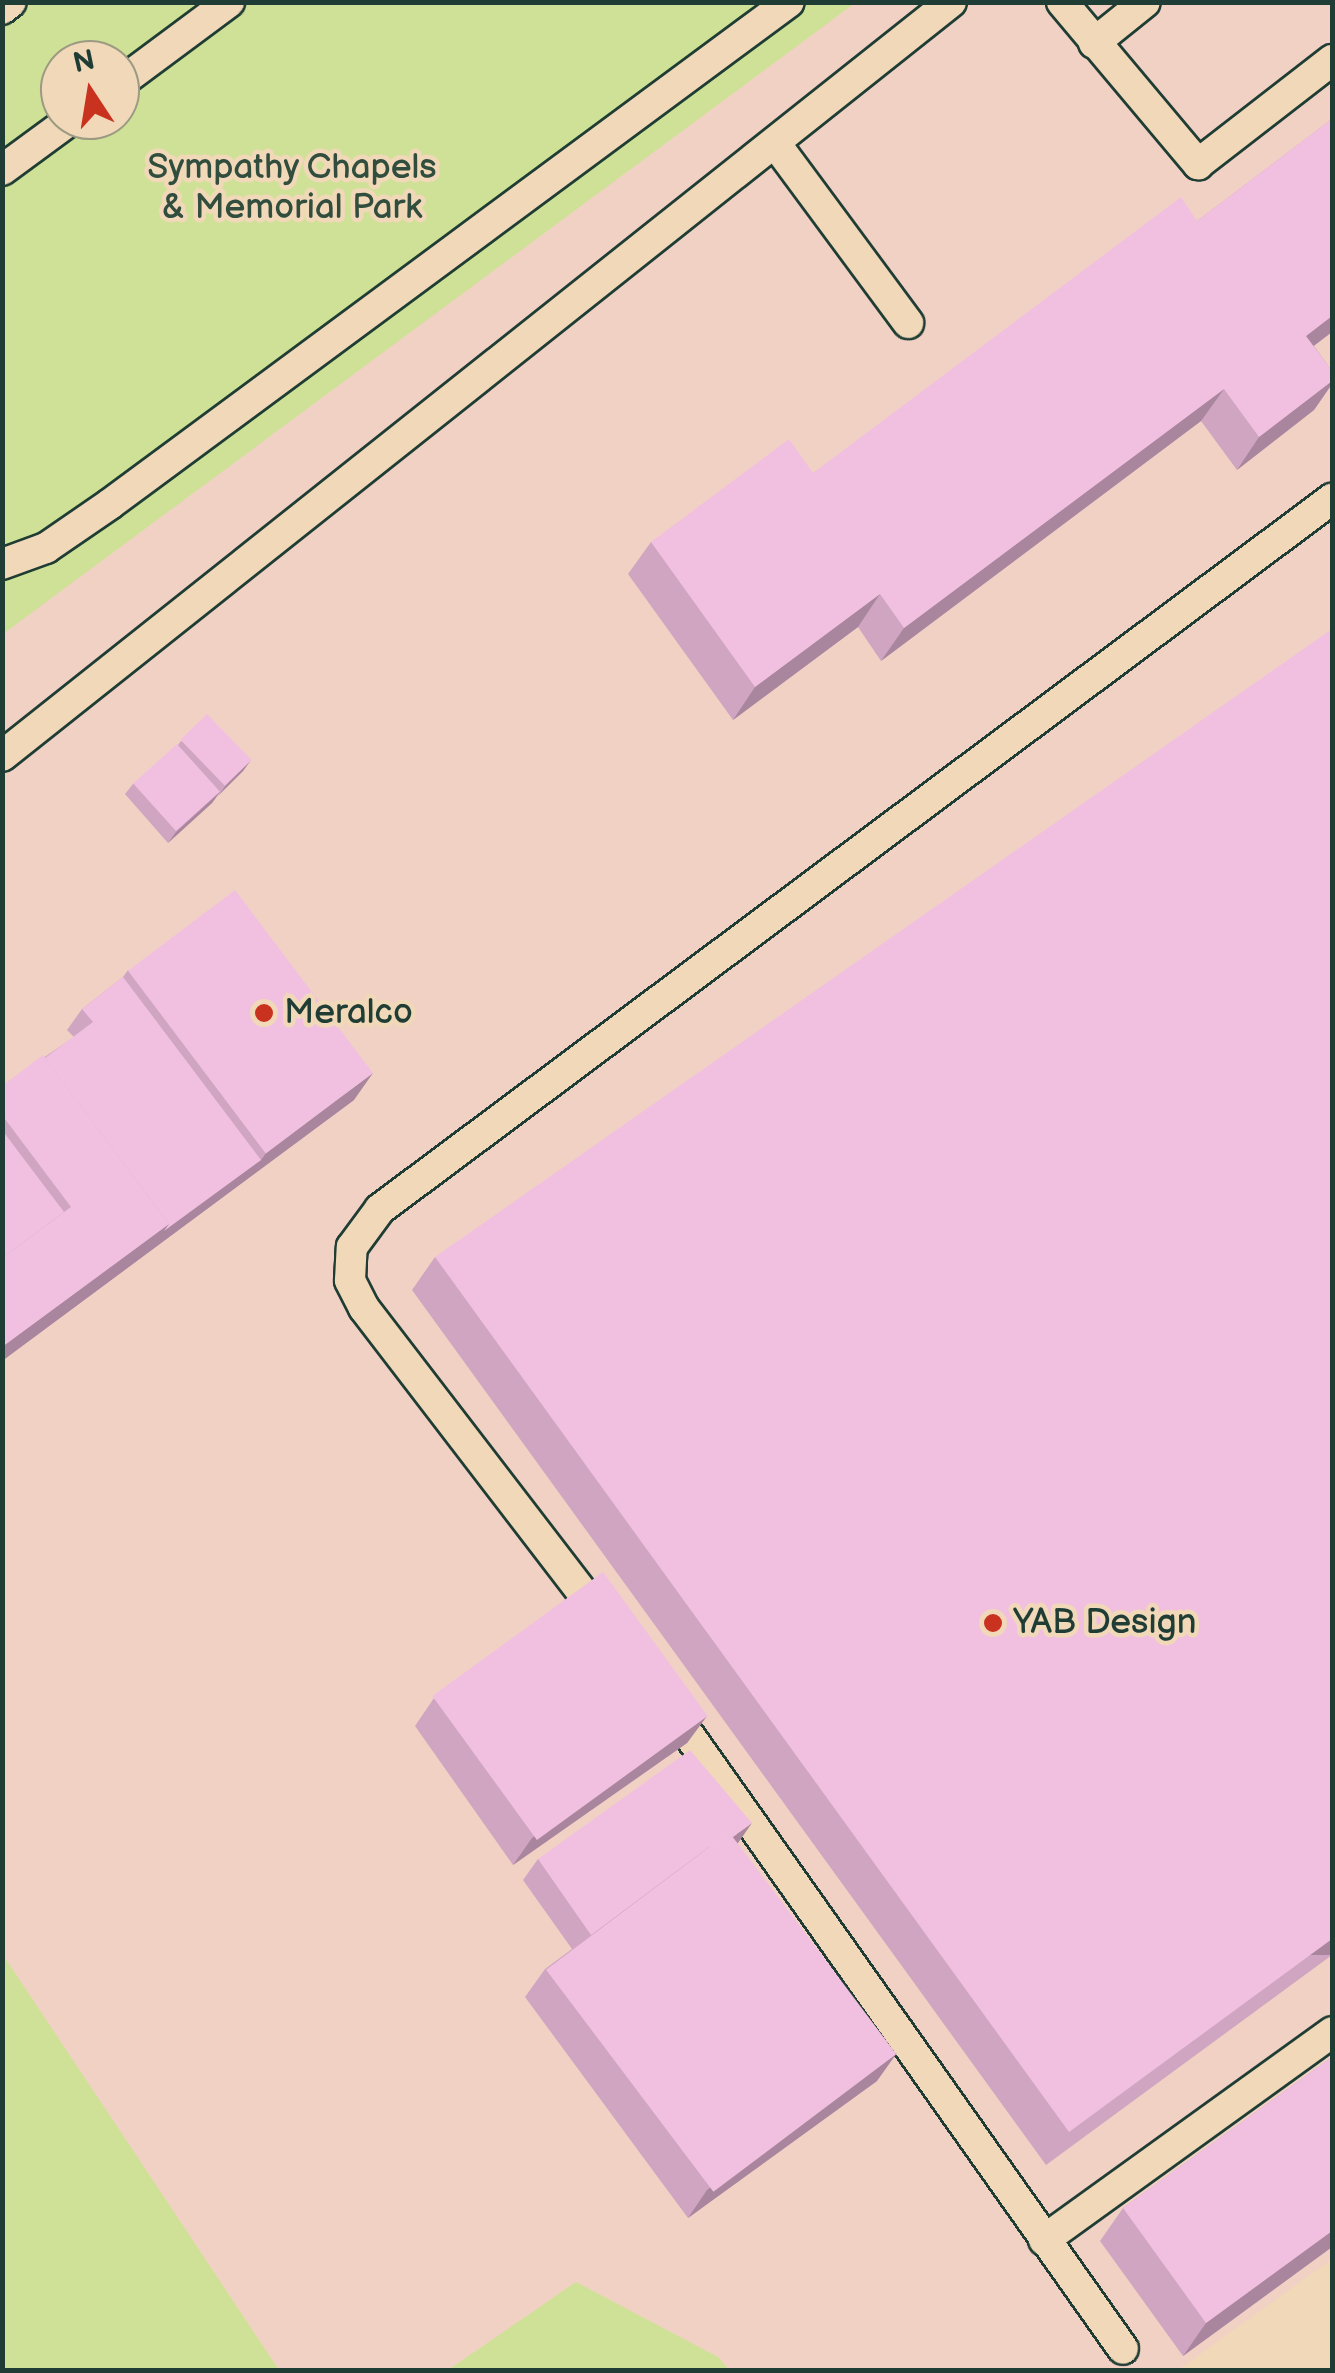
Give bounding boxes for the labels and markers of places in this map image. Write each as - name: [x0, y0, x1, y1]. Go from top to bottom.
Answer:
- place label: Meralco: [284, 992, 413, 1034]
- marker: Meralco: [253, 1002, 275, 1024]
- place label: YAB Design: [1013, 1602, 1197, 1644]
- marker: YAB Design: [982, 1612, 1004, 1634]

